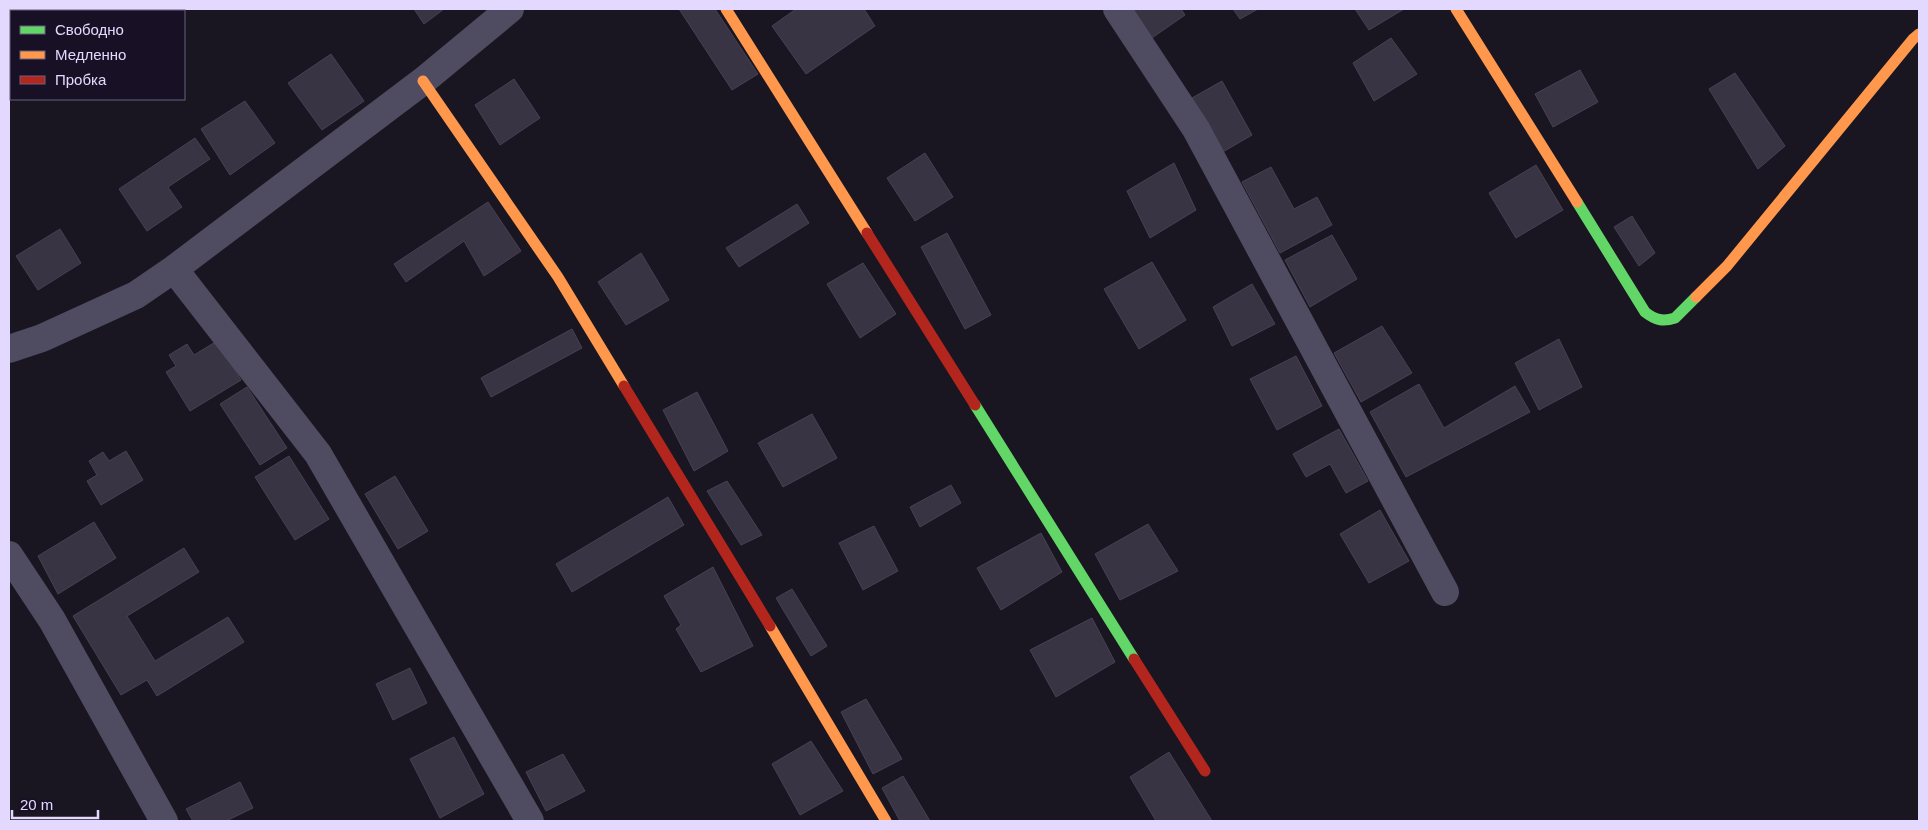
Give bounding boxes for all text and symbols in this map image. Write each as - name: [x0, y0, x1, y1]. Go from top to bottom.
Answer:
- legend: [10, 10, 185, 100]
- text: Свободно: [55, 21, 124, 38]
- text: Медленно: [55, 46, 126, 63]
- text: Пробка: [55, 71, 107, 88]
- scale bar: [12, 788, 99, 820]
- text: 20 m: [20, 796, 53, 813]

